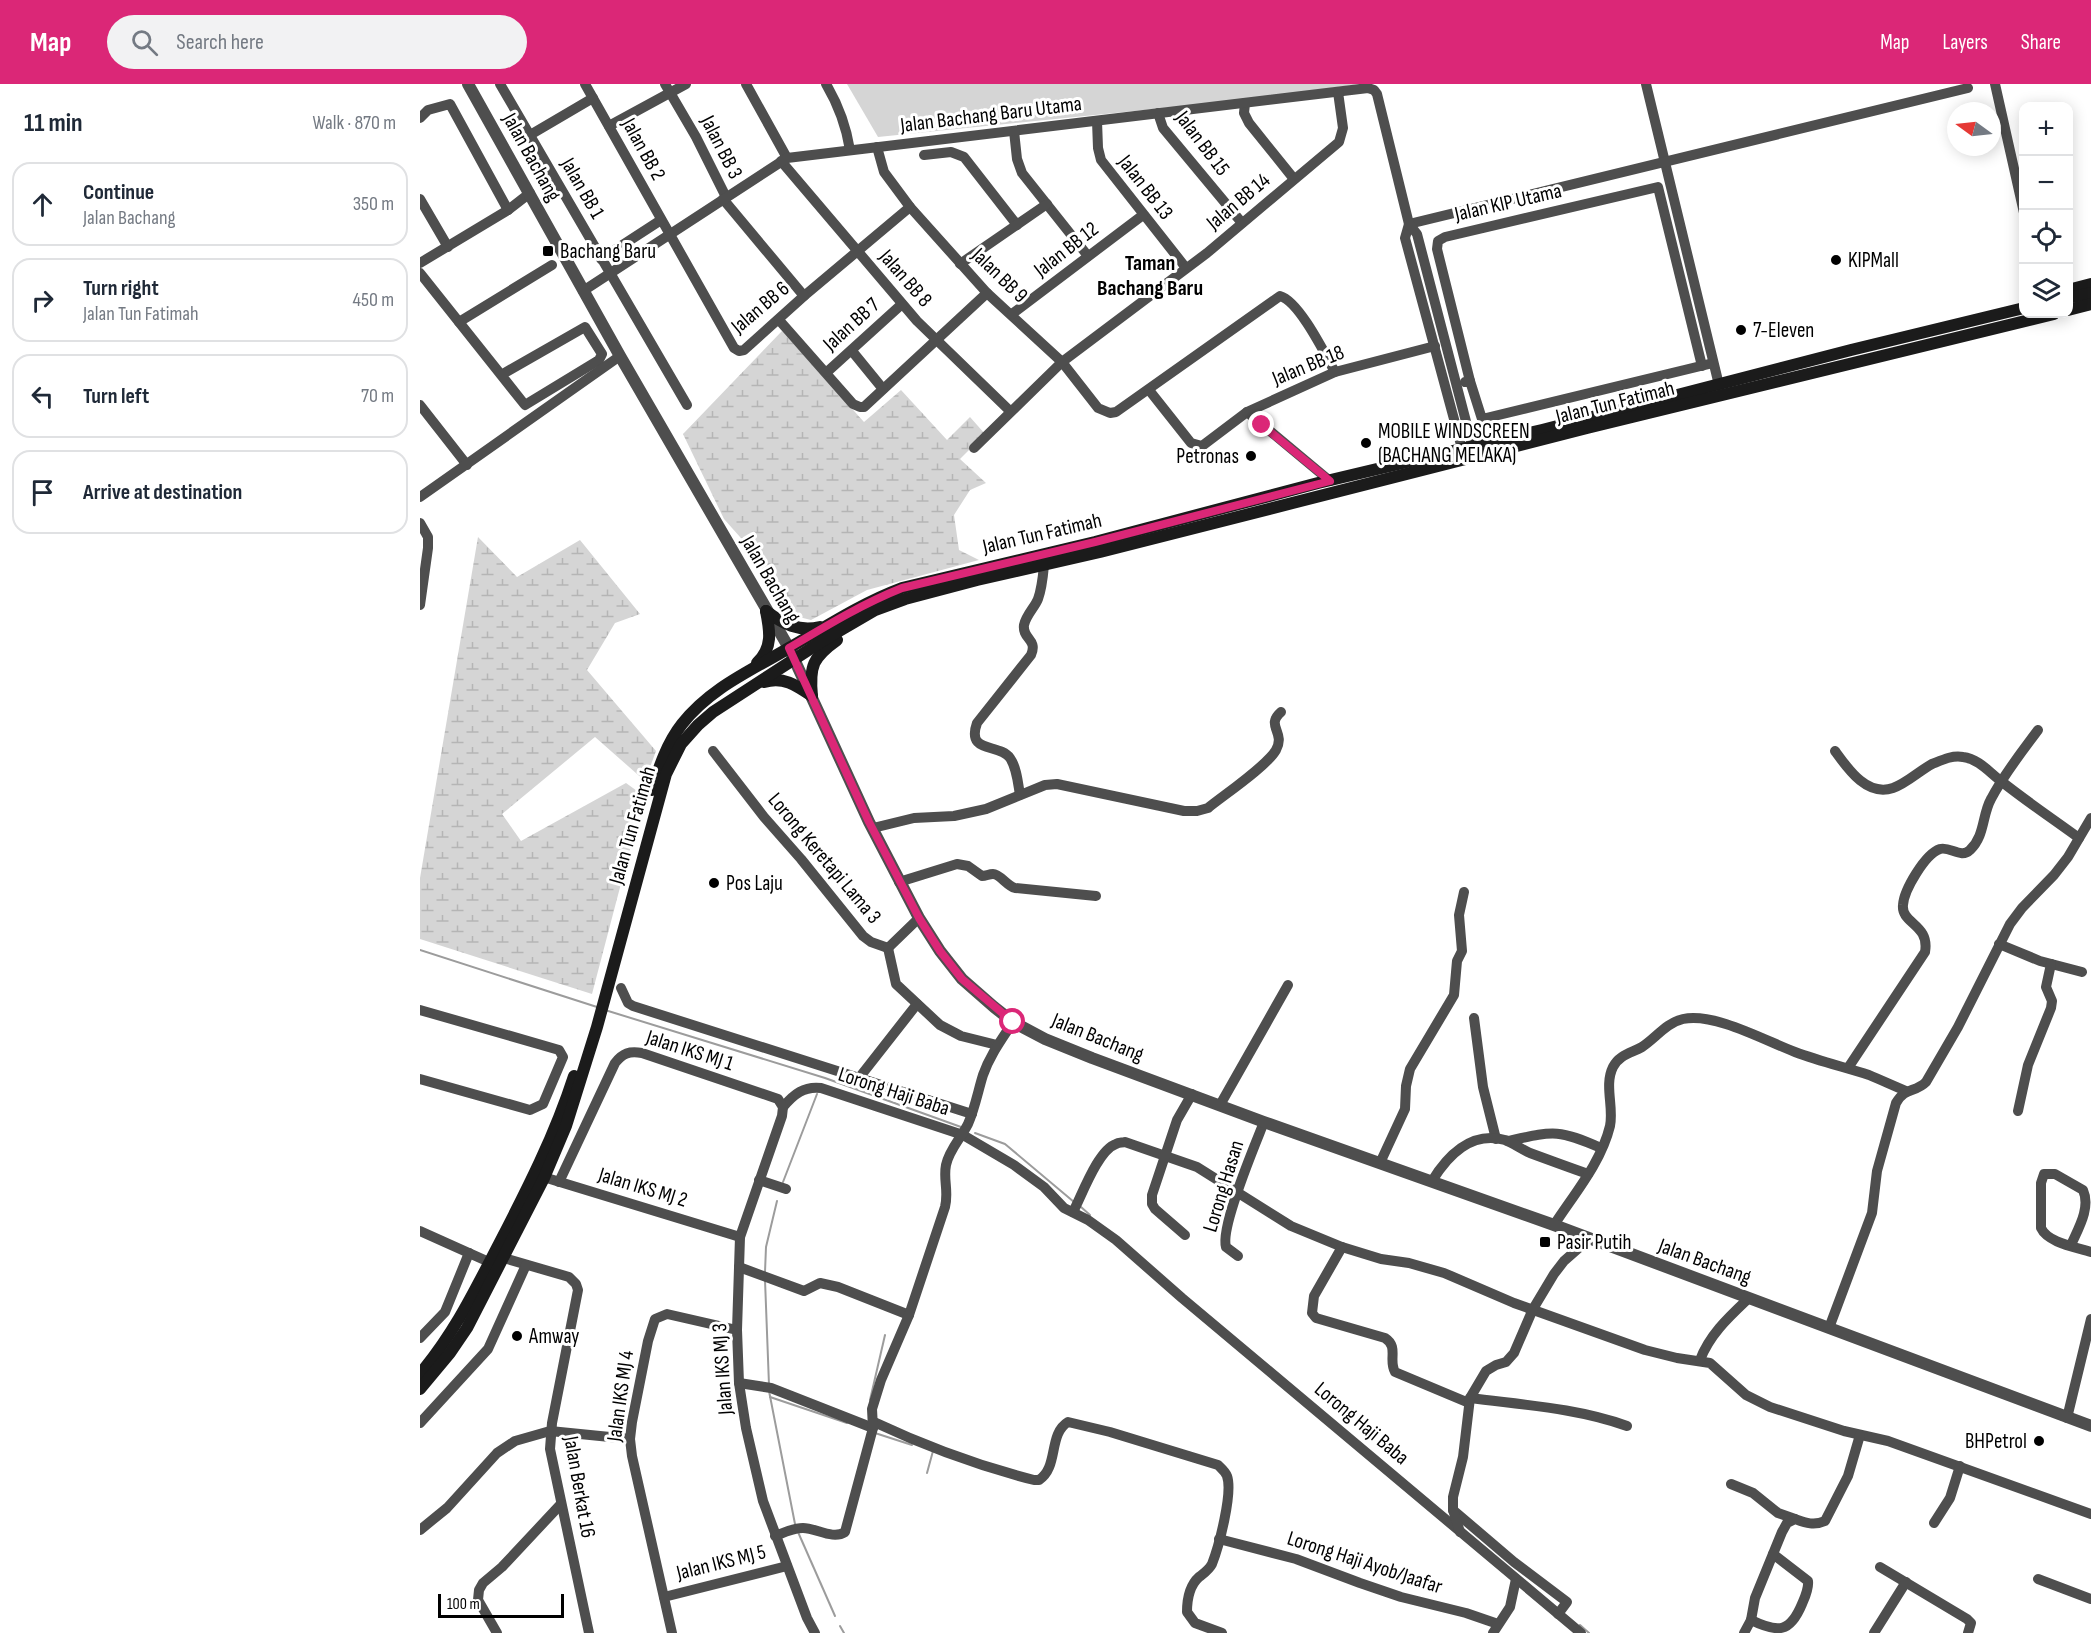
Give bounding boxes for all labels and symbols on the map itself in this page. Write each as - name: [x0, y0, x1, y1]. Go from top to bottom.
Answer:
- street label: Jalan Bachang Baru Utama: [898, 91, 1083, 138]
- north arrow: [1947, 102, 2001, 156]
- street label: Jalan BB 15: [1170, 105, 1235, 181]
- street label: Jalan Bachang: [497, 108, 566, 206]
- street label: Jalan BB 3: [695, 111, 748, 183]
- street label: Jalan BB 2: [616, 113, 671, 185]
- street label: Jalan BB 13: [1112, 149, 1179, 225]
- street label: Jalan BB 1: [555, 153, 610, 224]
- street label: Jalan BB 14: [1201, 168, 1275, 236]
- street label: Jalan KIP Utama: [1451, 178, 1564, 227]
- street label: Jalan BB 12: [1028, 216, 1104, 283]
- place label: Bachang Baru: [560, 239, 656, 264]
- street label: Jalan BB 9: [966, 242, 1033, 308]
- marker: Bachang Baru: [541, 244, 555, 258]
- street label: Jalan BB 8: [873, 244, 937, 312]
- place label: KIPMall: [1848, 248, 1899, 273]
- district label: Taman Bachang Baru: [1097, 250, 1203, 302]
- marker: KIPMall: [1829, 253, 1843, 267]
- street label: Jalan BB 6: [725, 276, 794, 339]
- street label: Jalan BB 7: [817, 292, 885, 357]
- place label: 7-Eleven: [1753, 318, 1814, 343]
- marker: 7-Eleven: [1734, 323, 1748, 337]
- street label: Jalan BB 18: [1268, 340, 1348, 392]
- street label: Jalan Tun Fatimah: [1552, 376, 1677, 430]
- route end: [1248, 411, 1274, 437]
- place label: MOBILE WINDSCREEN (BACHANG MELAKA): [1378, 419, 1530, 468]
- marker: MOBILE WINDSCREEN (BACHANG MELAKA): [1359, 436, 1373, 450]
- place label: Petronas: [1176, 444, 1239, 469]
- marker: Petronas: [1244, 449, 1258, 463]
- street label: Jalan Tun Fatimah: [979, 508, 1104, 560]
- street label: Jalan Bachang: [735, 530, 806, 628]
- street label: Jalan Tun Fatimah: [603, 763, 661, 888]
- street label: Lorong Keretapi Lama 3: [763, 788, 887, 929]
- place label: Pos Laju: [726, 871, 783, 896]
- marker: Pos Laju: [707, 876, 721, 890]
- street label: Jalan Bachang: [1047, 1007, 1147, 1067]
- route start: [999, 1008, 1025, 1034]
- street label: Jalan IKS MJ 1: [642, 1024, 737, 1076]
- street label: Lorong Haji Baba: [835, 1062, 953, 1121]
- street label: Lorong Hasan: [1198, 1137, 1249, 1235]
- street label: Jalan IKS MJ 2: [594, 1162, 690, 1213]
- place label: Pasir Putih: [1557, 1230, 1631, 1255]
- street label: Jalan Bachang: [1654, 1233, 1755, 1290]
- marker: Pasir Putih: [1538, 1235, 1552, 1249]
- street label: Jalan IKS MJ 3: [707, 1322, 738, 1417]
- place label: Amway: [528, 1324, 579, 1349]
- marker: Amway: [510, 1329, 524, 1343]
- street label: Jalan IKS MJ 4: [602, 1349, 639, 1444]
- street label: Lorong Haji Baba: [1309, 1377, 1414, 1470]
- place label: BHPetrol: [1965, 1429, 2027, 1454]
- street label: Jalan Berkat 16: [558, 1433, 601, 1540]
- marker: BHPetrol: [2032, 1434, 2046, 1448]
- street label: Lorong Haji Ayob/Jaafar: [1284, 1526, 1446, 1599]
- street label: Jalan IKS MJ 5: [673, 1539, 768, 1586]
- scale bar: [438, 1591, 564, 1618]

